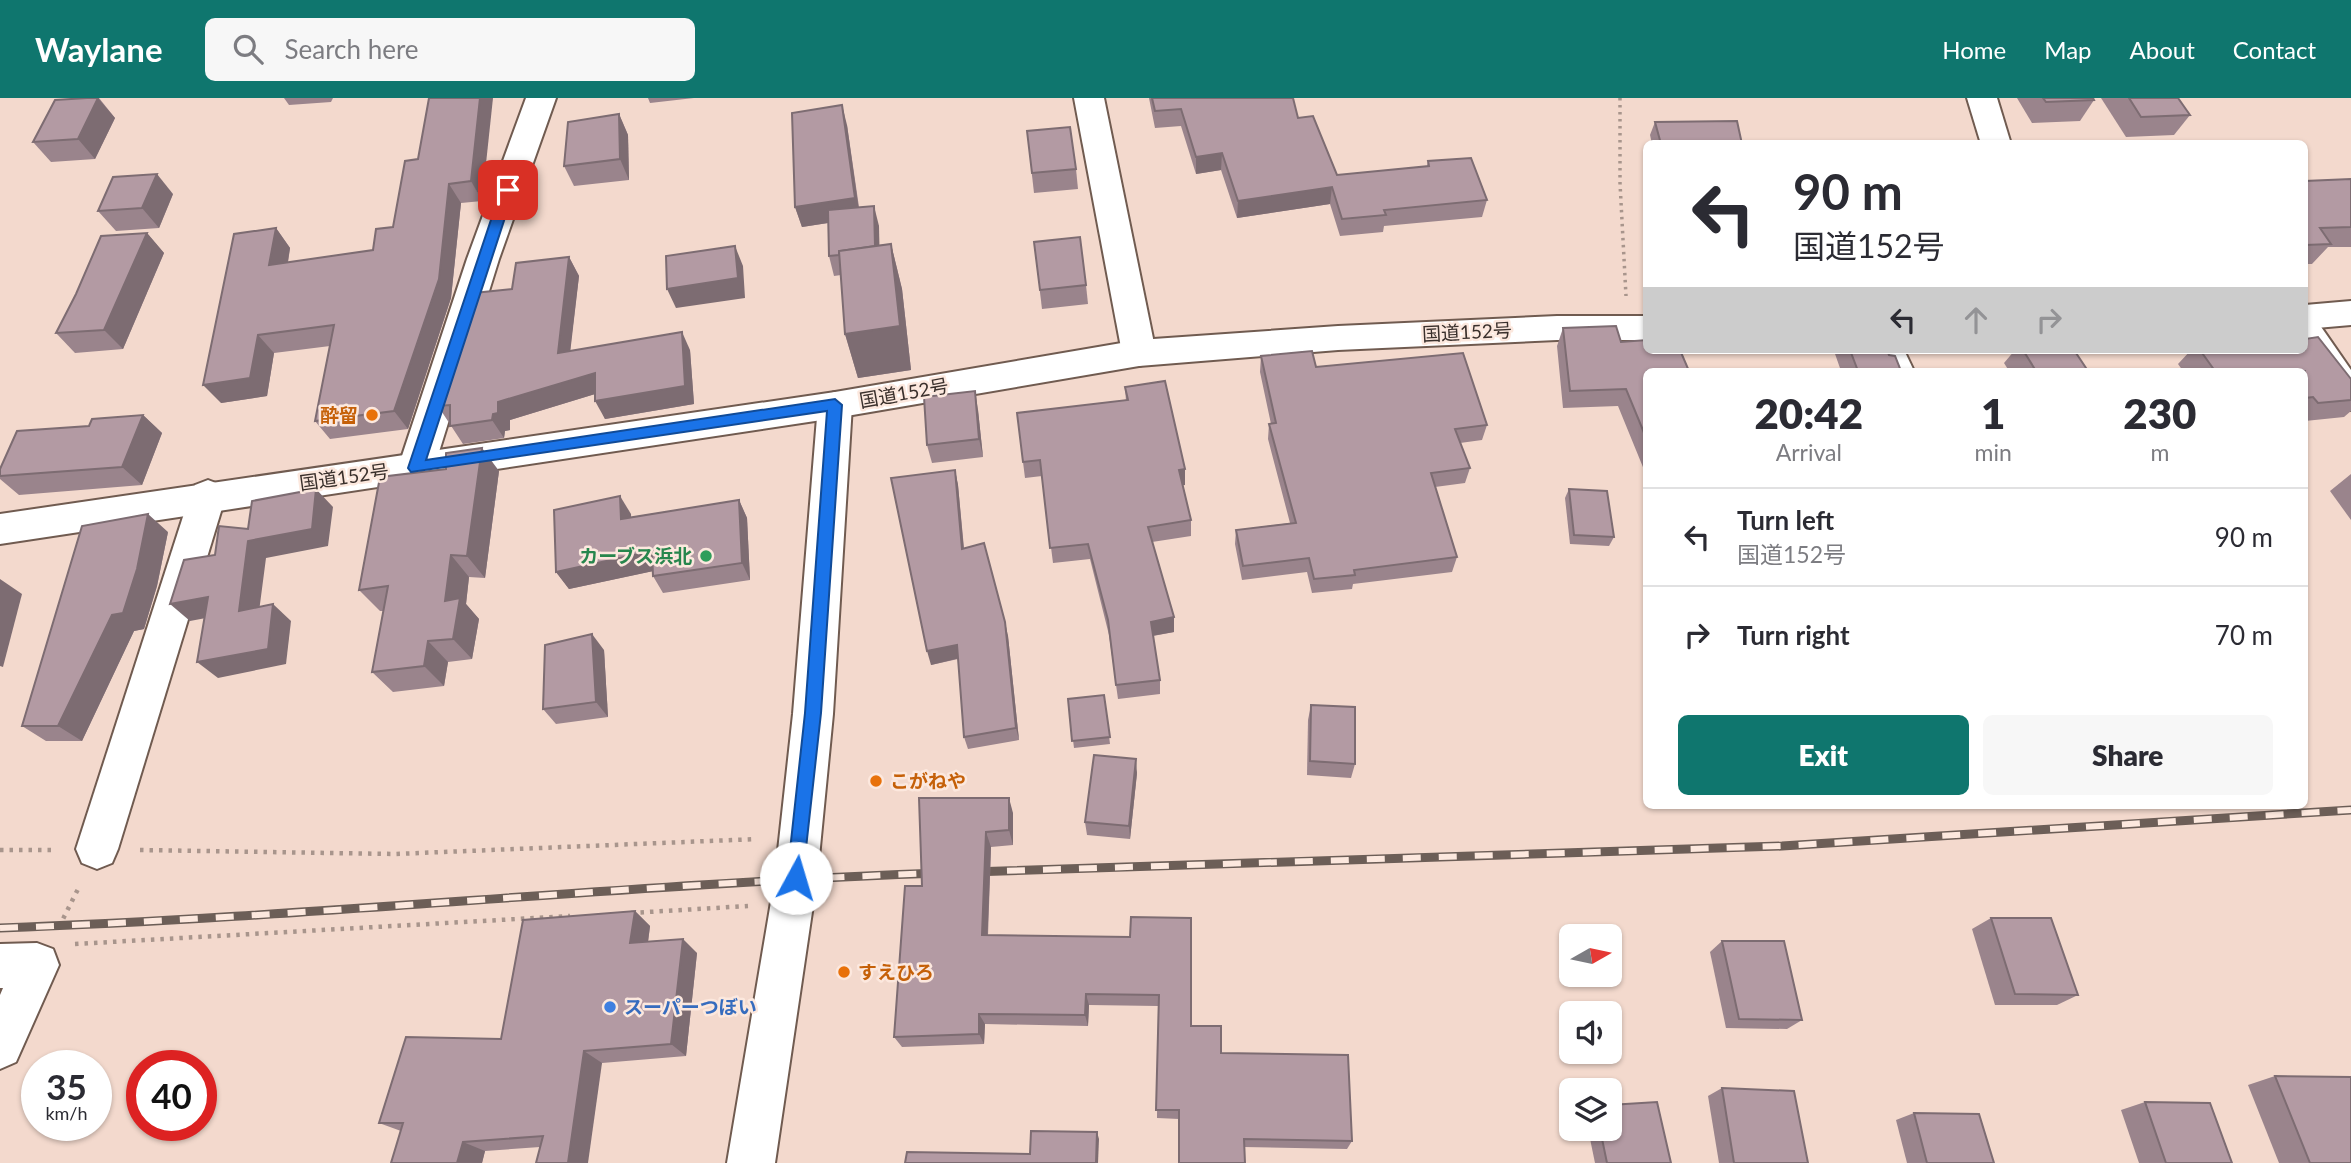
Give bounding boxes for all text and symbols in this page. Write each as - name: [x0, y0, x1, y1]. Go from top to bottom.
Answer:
- search box: [205, 18, 695, 81]
- text: Waylane: [35, 29, 163, 69]
- icon: search: [229, 30, 267, 68]
- text: Search here: [285, 33, 419, 65]
- text: Home: [1942, 35, 2006, 64]
- text: Map: [2044, 35, 2092, 64]
- text: About: [2130, 35, 2195, 64]
- text: Contact: [2233, 35, 2316, 64]
- pin: [478, 160, 538, 220]
- text: 90 m: [1793, 162, 1903, 220]
- icon: left: [1678, 168, 1769, 259]
- icon: arrive: [489, 171, 527, 209]
- text: 国道152号: [1793, 226, 1945, 265]
- icon: left: [1884, 301, 1922, 339]
- icon: ahead: [1957, 301, 1995, 339]
- icon: right: [2030, 301, 2068, 339]
- street label: 国道152号: [1421, 318, 1513, 345]
- street label: 国道152号: [858, 373, 950, 412]
- text: 20:42: [1755, 388, 1863, 438]
- text: 1: [1981, 388, 2005, 438]
- text: 230: [2123, 388, 2196, 438]
- place label: 酔留: [320, 403, 358, 426]
- marker: 酔留: [364, 407, 380, 423]
- text: Arrival: [1776, 438, 1842, 466]
- text: min: [1975, 438, 2012, 466]
- text: m: [2150, 438, 2169, 466]
- street label: 国道152号: [298, 459, 390, 494]
- text: Turn left: [1737, 504, 1834, 536]
- icon: left: [1678, 518, 1716, 556]
- text: 90 m: [2215, 521, 2273, 553]
- text: 国道152号: [1737, 540, 1846, 568]
- place label: カーブス浜北: [579, 544, 692, 567]
- marker: カーブス浜北: [698, 548, 714, 564]
- icon: right: [1678, 616, 1716, 654]
- text: Turn right: [1737, 619, 1850, 651]
- text: 70 m: [2215, 619, 2273, 651]
- button: Exit: [1678, 715, 1969, 795]
- button: Share: [1983, 715, 2273, 795]
- place label: こがねや: [890, 769, 966, 792]
- marker: こがねや: [868, 773, 884, 789]
- position arrow: [759, 841, 833, 915]
- north arrow: [1559, 924, 1622, 987]
- map controls: [1559, 924, 1622, 1141]
- place label: すえひろ: [858, 960, 934, 983]
- marker: すえひろ: [836, 964, 852, 980]
- place label: スーパーつぼい: [624, 995, 757, 1018]
- marker: スーパーつぼい: [602, 999, 618, 1015]
- button: sound: [1559, 1001, 1622, 1064]
- speed limit sign: 40: [126, 1050, 217, 1141]
- text: 35: [46, 1065, 87, 1107]
- button: layers: [1559, 1078, 1622, 1141]
- text: km/h: [45, 1102, 88, 1124]

